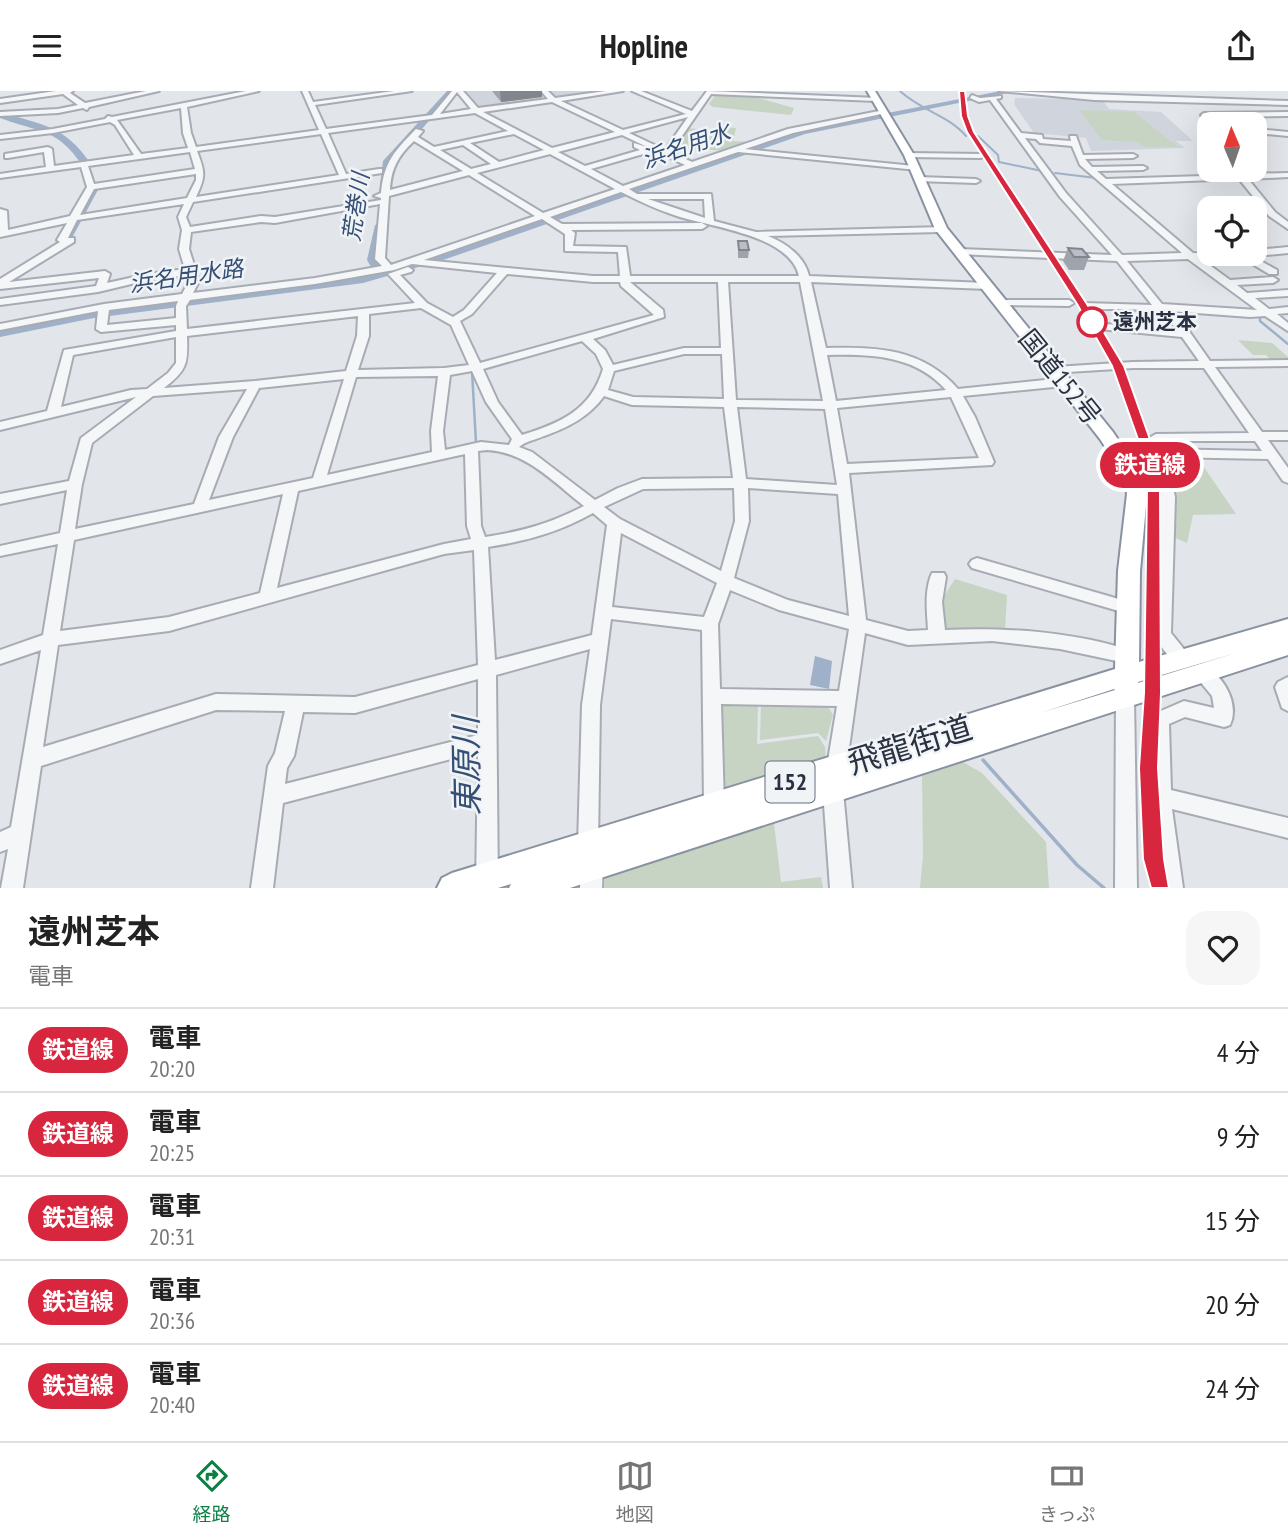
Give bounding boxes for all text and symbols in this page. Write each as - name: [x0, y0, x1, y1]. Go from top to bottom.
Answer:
- text: Hopline: [600, 25, 688, 67]
- icon: menu: [28, 27, 66, 65]
- icon: share: [1222, 27, 1260, 65]
- north arrow: [1197, 112, 1267, 182]
- map controls: [1197, 112, 1267, 266]
- water label: 浜名用水: [638, 116, 737, 174]
- water label: 荒巻川: [336, 168, 375, 243]
- button: locate: [1197, 196, 1267, 266]
- water label: 浜名用水路: [127, 253, 247, 298]
- marker: 遠州芝本: [1077, 307, 1107, 337]
- place label: 遠州芝本: [1113, 308, 1197, 335]
- street label: 国道152号: [1012, 322, 1109, 431]
- line badge: 鉄道線: [1110, 442, 1190, 488]
- text: 鉄道線: [1114, 449, 1186, 480]
- street label: 飛龍街道: [842, 705, 977, 783]
- water label: 東原川: [443, 713, 488, 816]
- road number: 152: [766, 761, 814, 803]
- text: 遠州芝本: [28, 909, 160, 952]
- button: heart: [1186, 911, 1260, 985]
- text: 電車: [28, 961, 74, 990]
- text: 電車: [149, 1021, 201, 1054]
- text: 鉄道線: [42, 1034, 114, 1065]
- text: 4 分: [1217, 1036, 1260, 1069]
- text: 20:20: [149, 1054, 195, 1083]
- text: 電車: [149, 1105, 201, 1138]
- text: 鉄道線: [42, 1118, 114, 1149]
- text: 9 分: [1217, 1120, 1260, 1153]
- text: 20:25: [149, 1138, 195, 1167]
- text: 電車: [149, 1189, 201, 1222]
- text: 鉄道線: [42, 1202, 114, 1233]
- text: 15 分: [1205, 1204, 1260, 1237]
- text: 20:31: [149, 1222, 195, 1251]
- text: 電車: [149, 1273, 201, 1306]
- text: 鉄道線: [42, 1286, 114, 1317]
- text: 20 分: [1205, 1288, 1260, 1321]
- text: 20:36: [149, 1306, 195, 1335]
- text: 電車: [149, 1357, 201, 1390]
- text: 鉄道線: [42, 1370, 114, 1401]
- text: 24 分: [1205, 1372, 1260, 1405]
- text: 20:40: [149, 1390, 195, 1419]
- tab: 経路: [193, 1457, 231, 1526]
- tab: 地図: [616, 1457, 654, 1526]
- tab: きっぷ: [1039, 1457, 1095, 1526]

